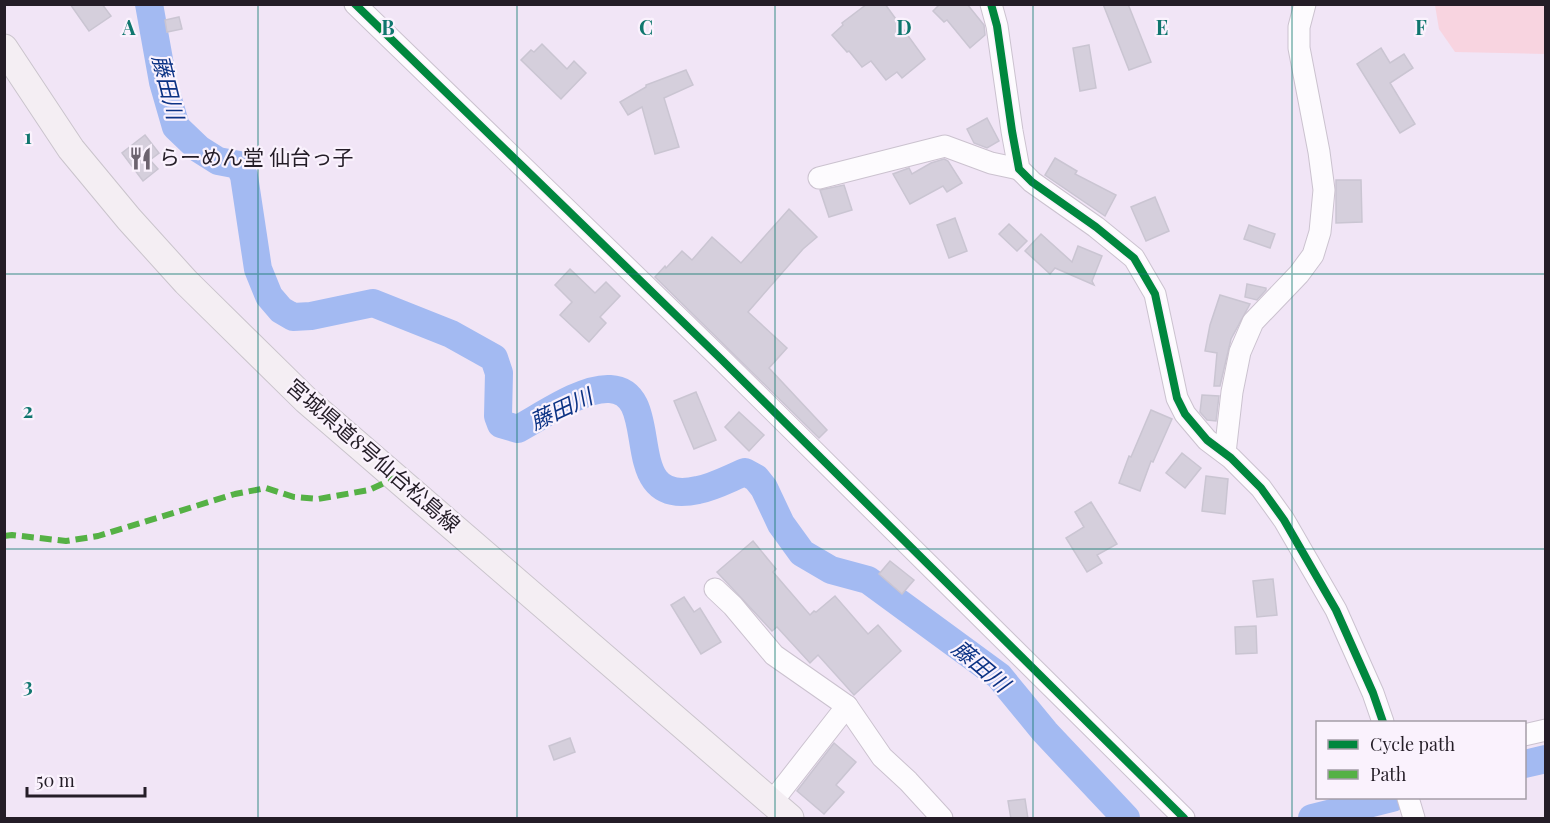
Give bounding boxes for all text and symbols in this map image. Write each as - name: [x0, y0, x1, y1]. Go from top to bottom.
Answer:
- text: A: [121, 13, 136, 40]
- text: B: [381, 13, 395, 40]
- text: C: [639, 13, 653, 40]
- text: D: [896, 13, 912, 40]
- text: E: [1156, 13, 1168, 40]
- text: F: [1415, 13, 1427, 40]
- water label: 藤田川: [146, 51, 192, 124]
- text: 1: [24, 122, 32, 149]
- place label: らーめん堂 仙台っ子: [159, 142, 353, 170]
- restaurant icon: らーめん堂 仙台っ子: [128, 145, 154, 171]
- street label: 宮城県道8号仙台松島線: [282, 371, 467, 538]
- water label: 藤田川: [524, 380, 599, 436]
- text: 2: [23, 396, 33, 423]
- water label: 藤田川: [947, 633, 1018, 699]
- text: 3: [23, 671, 33, 698]
- legend: [1316, 721, 1526, 799]
- text: Cycle path: [1370, 732, 1455, 756]
- scale bar: [27, 760, 146, 798]
- text: Path: [1370, 762, 1407, 786]
- text: 50 m: [36, 768, 75, 792]

